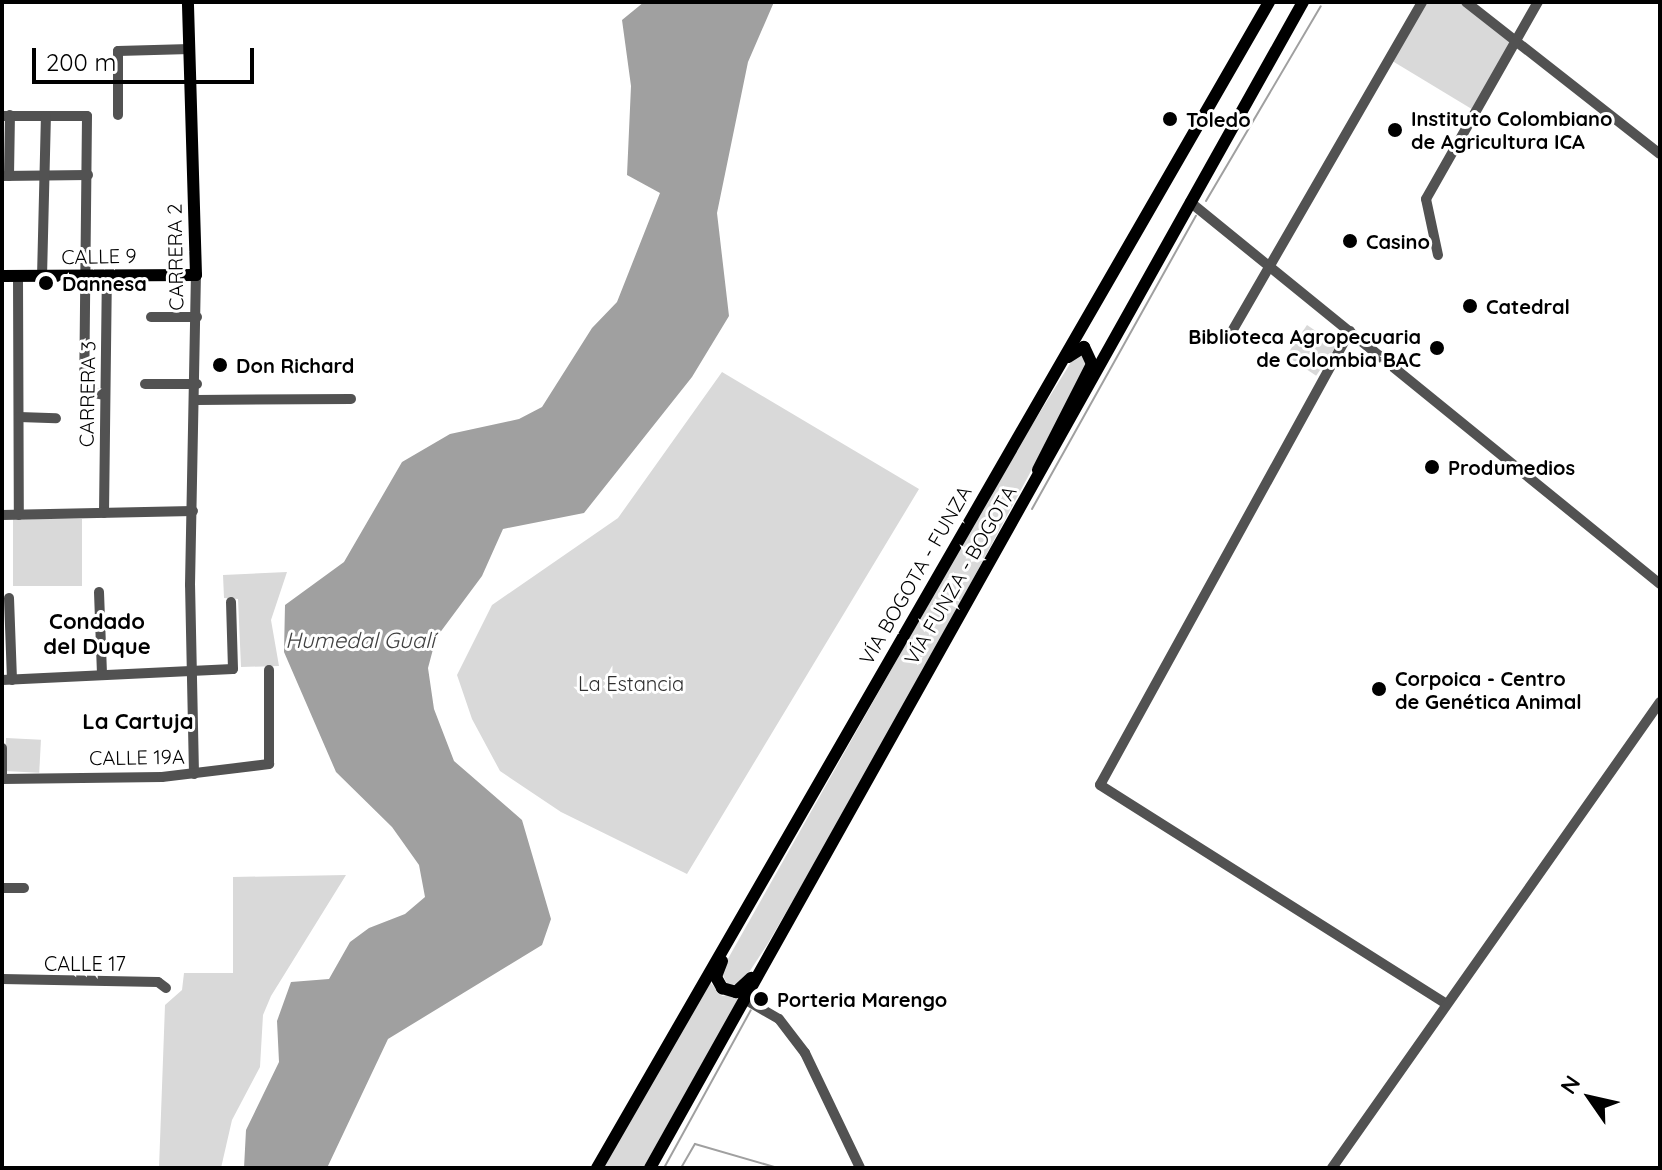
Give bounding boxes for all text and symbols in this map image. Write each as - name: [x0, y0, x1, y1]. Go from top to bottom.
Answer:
- scale bar: [36, 32, 258, 82]
- text: 200 m: [46, 47, 116, 77]
- place label: Instituto Colombiano de Agricultura ICA: [1411, 106, 1612, 153]
- place label: Toledo: [1186, 107, 1251, 131]
- marker: Toledo: [1161, 110, 1179, 128]
- marker: Instituto Colombiano de Agricultura ICA: [1386, 121, 1404, 139]
- street label: CARRERA 2: [162, 203, 188, 311]
- place label: Casino: [1366, 229, 1430, 253]
- marker: Casino: [1341, 232, 1359, 250]
- street label: CALLE 9: [61, 243, 137, 269]
- place label: Dannesa: [62, 271, 147, 295]
- marker: Dannesa: [37, 274, 55, 292]
- place label: Catedral: [1486, 294, 1570, 318]
- marker: Catedral: [1461, 297, 1479, 315]
- place label: Biblioteca Agropecuaria de Colombia BAC: [1188, 324, 1421, 371]
- marker: Biblioteca Agropecuaria de Colombia BAC: [1428, 339, 1446, 357]
- street label: CARRERA 3: [74, 341, 100, 447]
- place label: Don Richard: [236, 353, 354, 377]
- marker: Don Richard: [211, 356, 229, 374]
- place label: Produmedios: [1448, 455, 1575, 479]
- marker: Produmedios: [1423, 458, 1441, 476]
- street label: VÍA BOGOTA - FUNZA: [854, 481, 976, 669]
- street label: VÍA FUNZA - BOGOTA: [899, 481, 1021, 669]
- district label: Condado del Duque: [43, 608, 151, 660]
- water label: Humedal Gualí: [285, 628, 435, 654]
- place label: Corpoica - Centro de Genética Animal: [1395, 666, 1582, 713]
- park label: La Estancia: [578, 671, 684, 695]
- marker: Corpoica - Centro de Genética Animal: [1370, 680, 1388, 698]
- district label: La Cartuja: [82, 709, 194, 735]
- street label: CALLE 19A: [89, 744, 185, 770]
- street label: CALLE 17: [44, 951, 126, 975]
- place label: Porteria Marengo: [777, 987, 947, 1011]
- marker: Porteria Marengo: [752, 990, 770, 1008]
- north arrow: [1550, 1058, 1630, 1138]
- text: N: [1554, 1070, 1586, 1099]

